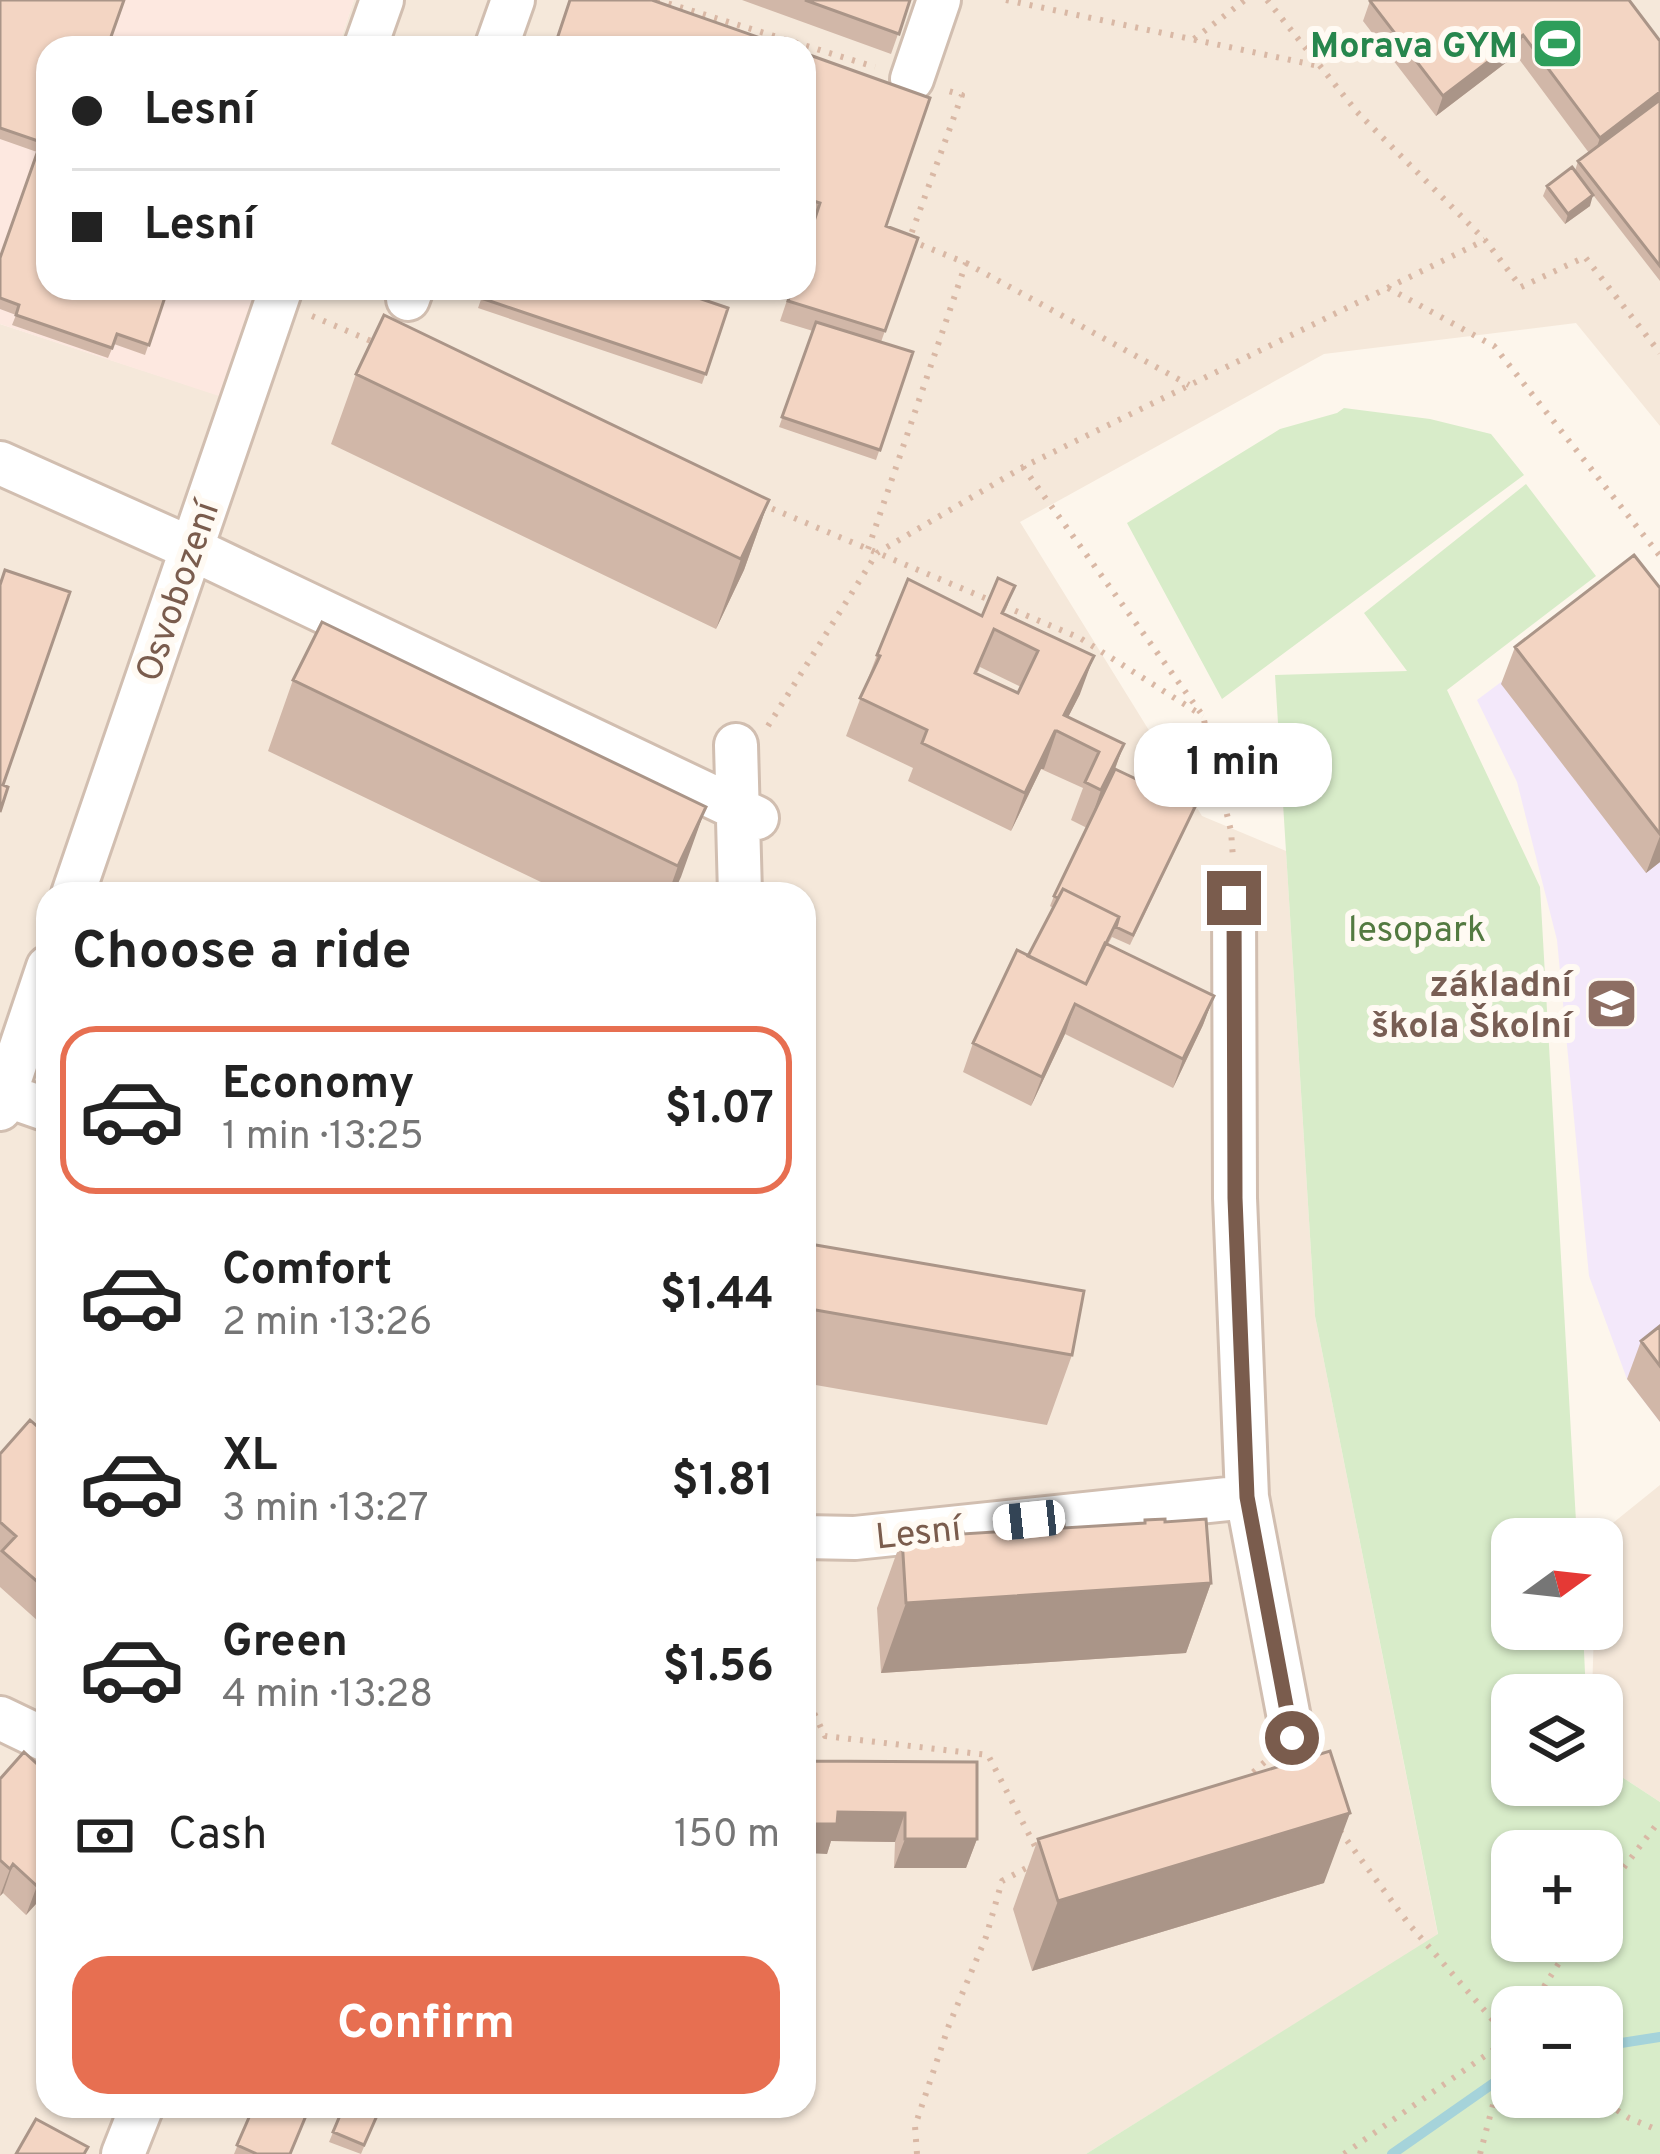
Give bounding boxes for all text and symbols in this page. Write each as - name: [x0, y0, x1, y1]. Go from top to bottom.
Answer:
- sports icon: Morava GYM: [1529, 16, 1585, 72]
- place label: Morava GYM: [1310, 25, 1518, 71]
- text: Lesní: [144, 83, 256, 140]
- text: Lesní: [144, 198, 256, 255]
- street label: Osvobození: [128, 494, 233, 688]
- callout: 1 min: [1135, 724, 1333, 808]
- text: 1 min: [1186, 740, 1280, 789]
- route end: [1207, 871, 1261, 925]
- park label: lesopark: [1348, 909, 1486, 955]
- text: Choose a ride: [72, 919, 412, 988]
- place label: základní škola Školní: [1371, 964, 1575, 1051]
- school or university icon: základní škola Školní: [1583, 976, 1639, 1032]
- icon: car: [78, 1056, 186, 1164]
- text: Economy: [222, 1057, 414, 1114]
- text: $1.07: [665, 1082, 774, 1139]
- text: 1 min · 13:25: [222, 1114, 424, 1163]
- icon: car: [78, 1242, 186, 1350]
- text: Comfort: [222, 1243, 392, 1300]
- text: $1.44: [660, 1268, 774, 1325]
- text: 2 min · 13:26: [222, 1300, 432, 1349]
- icon: car: [78, 1428, 186, 1536]
- text: XL: [222, 1429, 277, 1486]
- text: $1.81: [671, 1454, 774, 1511]
- text: 3 min · 13:27: [222, 1486, 429, 1535]
- car: [991, 1498, 1067, 1542]
- street label: Lesní: [874, 1507, 966, 1562]
- north arrow: [1491, 1518, 1623, 1650]
- map controls: [1491, 1518, 1623, 2118]
- icon: car: [78, 1614, 186, 1722]
- text: Green: [222, 1615, 348, 1672]
- text: $1.56: [663, 1640, 774, 1697]
- text: 4 min · 13:28: [222, 1672, 433, 1721]
- button: layers: [1491, 1674, 1623, 1806]
- route start: [1265, 1711, 1319, 1765]
- icon: cash: [72, 1803, 138, 1869]
- text: Cash: [168, 1808, 267, 1865]
- text: 150 m: [674, 1812, 780, 1861]
- button: +: [1491, 1830, 1623, 1962]
- button: Confirm: [72, 1956, 780, 2094]
- button: −: [1491, 1986, 1623, 2118]

